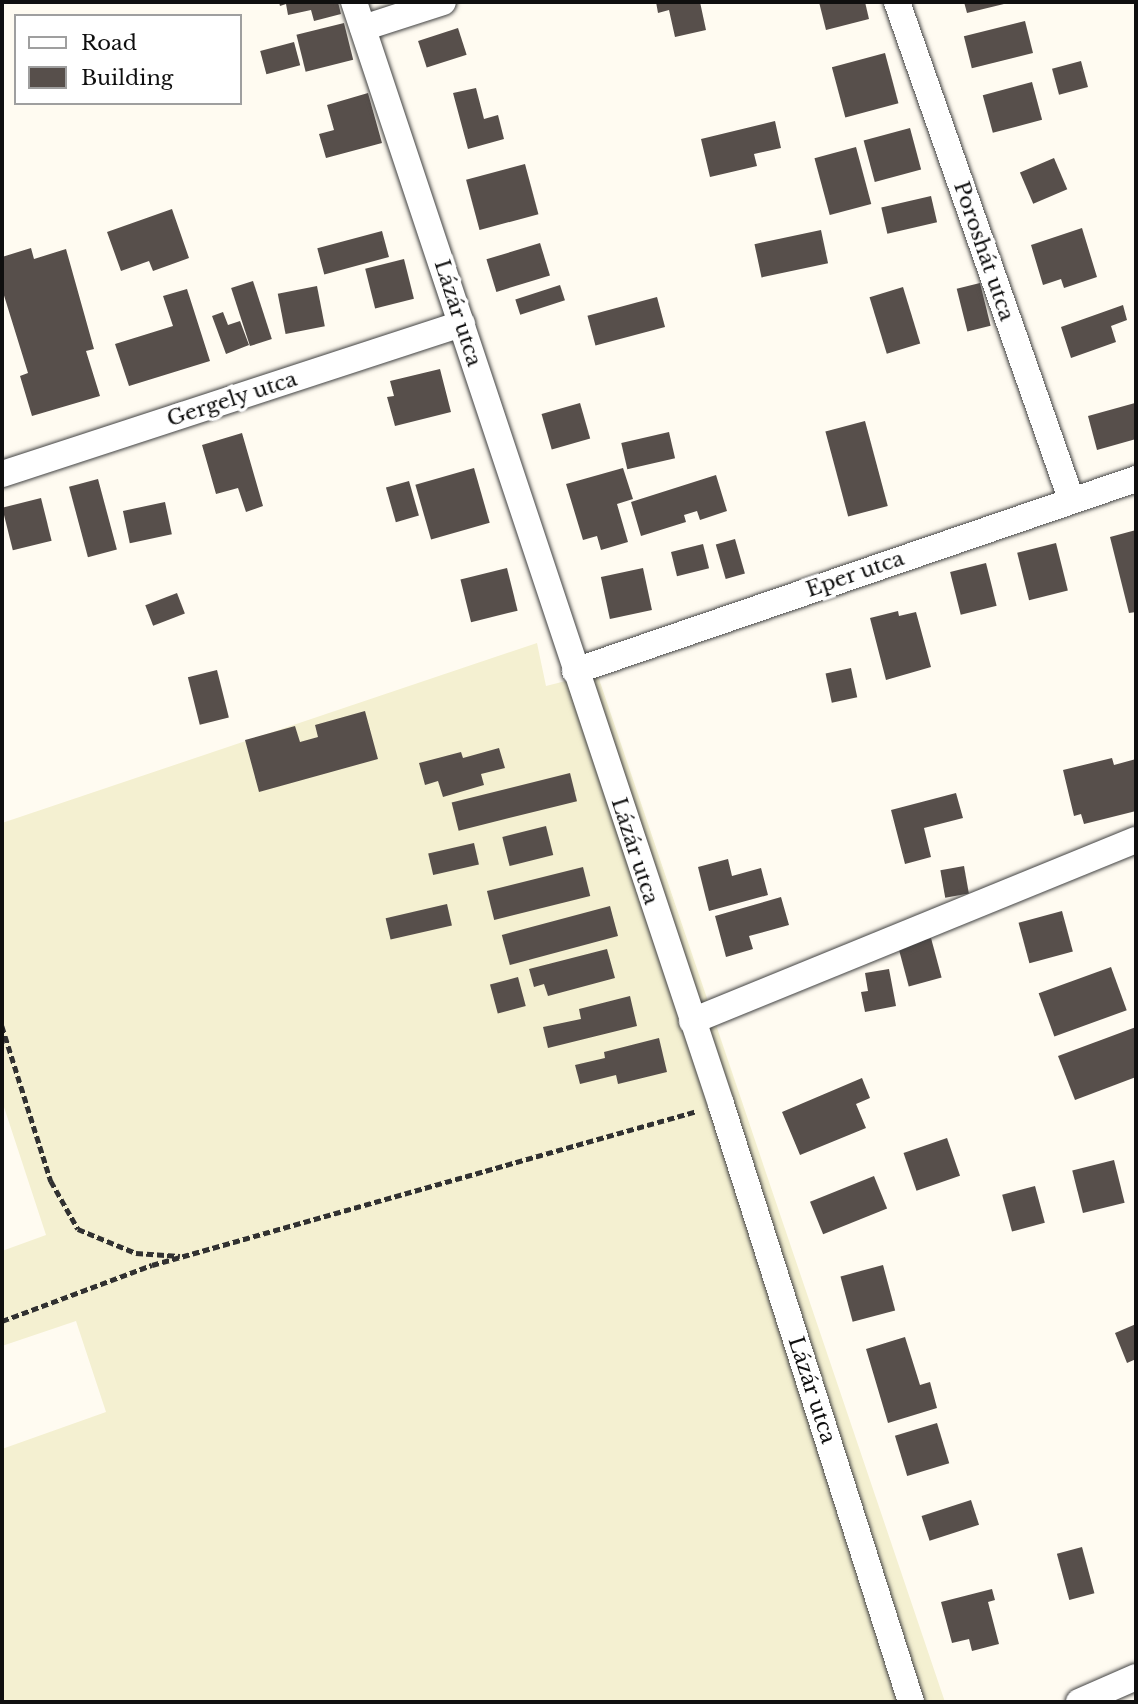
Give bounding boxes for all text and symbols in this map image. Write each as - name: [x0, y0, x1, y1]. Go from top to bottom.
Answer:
- legend: [14, 14, 242, 105]
- text: Road: [81, 30, 137, 56]
- text: Building: [81, 65, 173, 91]
- street label: Poroshát utca: [948, 178, 1020, 324]
- street label: Lázár utca: [429, 256, 487, 370]
- street label: Gergely utca: [163, 366, 301, 432]
- street label: Eper utca: [802, 545, 908, 603]
- street label: Lázár utca: [606, 794, 664, 908]
- street label: Lázár utca: [783, 1333, 841, 1447]

